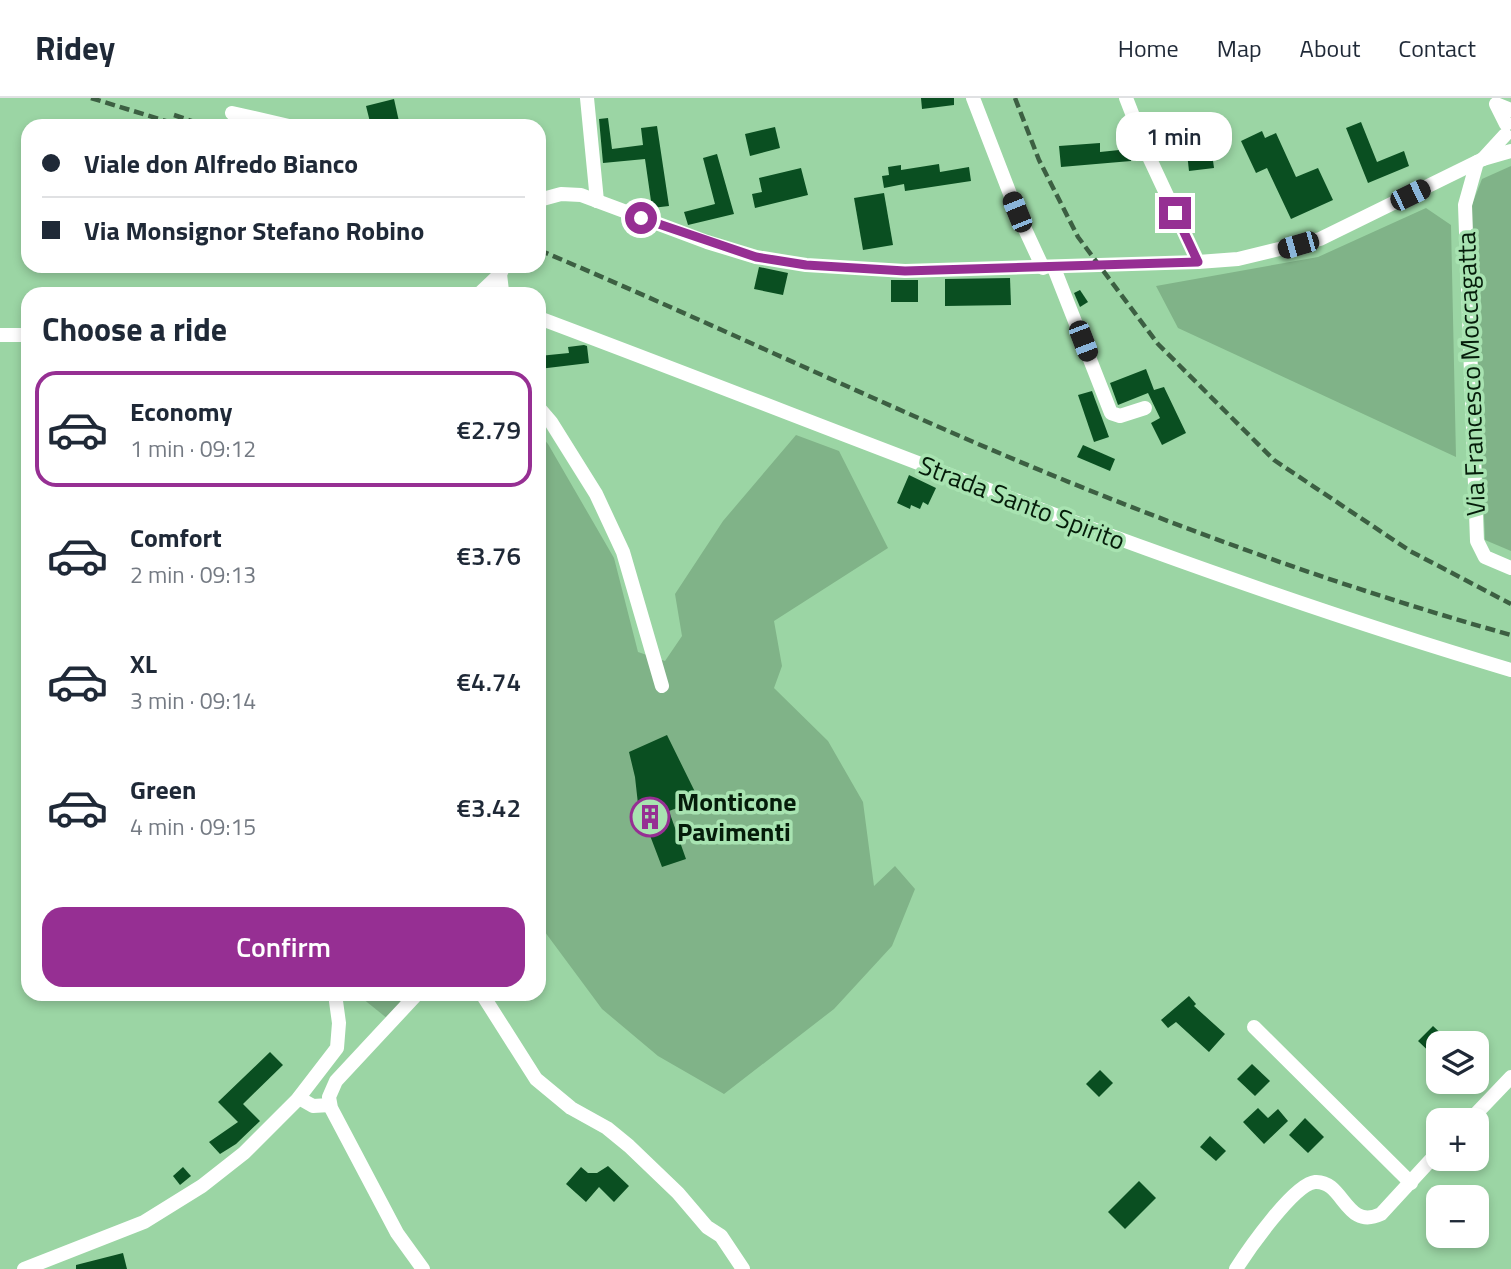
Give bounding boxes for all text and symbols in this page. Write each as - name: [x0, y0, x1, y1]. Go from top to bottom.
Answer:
- text: Ridey: [35, 23, 115, 73]
- text: Home: [1118, 30, 1179, 66]
- text: Map: [1217, 30, 1262, 66]
- text: About: [1300, 30, 1360, 66]
- text: Contact: [1398, 30, 1476, 66]
- callout: 1 min: [1117, 111, 1233, 160]
- text: 1 min: [1146, 119, 1202, 154]
- text: Viale don Alfredo Bianco: [84, 144, 358, 183]
- car: [1387, 176, 1434, 214]
- car: [1000, 189, 1035, 235]
- route end: [1159, 197, 1191, 229]
- route start: [625, 202, 657, 234]
- text: Via Monsignor Stefano Robino: [84, 211, 424, 250]
- car: [1275, 229, 1322, 261]
- street label: Via Francesco Moccagatta: [1446, 231, 1495, 517]
- text: Choose a ride: [42, 305, 227, 353]
- car: [1066, 318, 1101, 364]
- text: Economy: [130, 392, 232, 431]
- icon: car: [46, 398, 109, 461]
- text: €2.79: [457, 410, 521, 449]
- text: 1 min · 09:12: [130, 431, 256, 466]
- street label: Strada Santo Spirito: [913, 445, 1131, 560]
- text: Comfort: [130, 518, 222, 557]
- icon: car: [46, 524, 109, 587]
- text: €3.76: [457, 536, 521, 575]
- text: 2 min · 09:13: [130, 557, 256, 592]
- text: XL: [130, 644, 157, 683]
- icon: car: [46, 650, 109, 713]
- text: €4.74: [457, 662, 521, 701]
- text: 3 min · 09:14: [130, 683, 256, 718]
- text: Green: [130, 770, 196, 809]
- icon: car: [46, 776, 109, 839]
- place label: Monticone Pavimenti: [677, 782, 797, 851]
- text: €3.42: [457, 788, 521, 827]
- building icon: Monticone Pavimenti: [629, 796, 671, 838]
- text: 4 min · 09:15: [130, 809, 256, 844]
- button: Confirm: [42, 907, 525, 987]
- map controls: [1426, 1031, 1489, 1248]
- button: layers: [1426, 1031, 1489, 1094]
- button: +: [1426, 1108, 1489, 1171]
- button: −: [1426, 1185, 1489, 1248]

